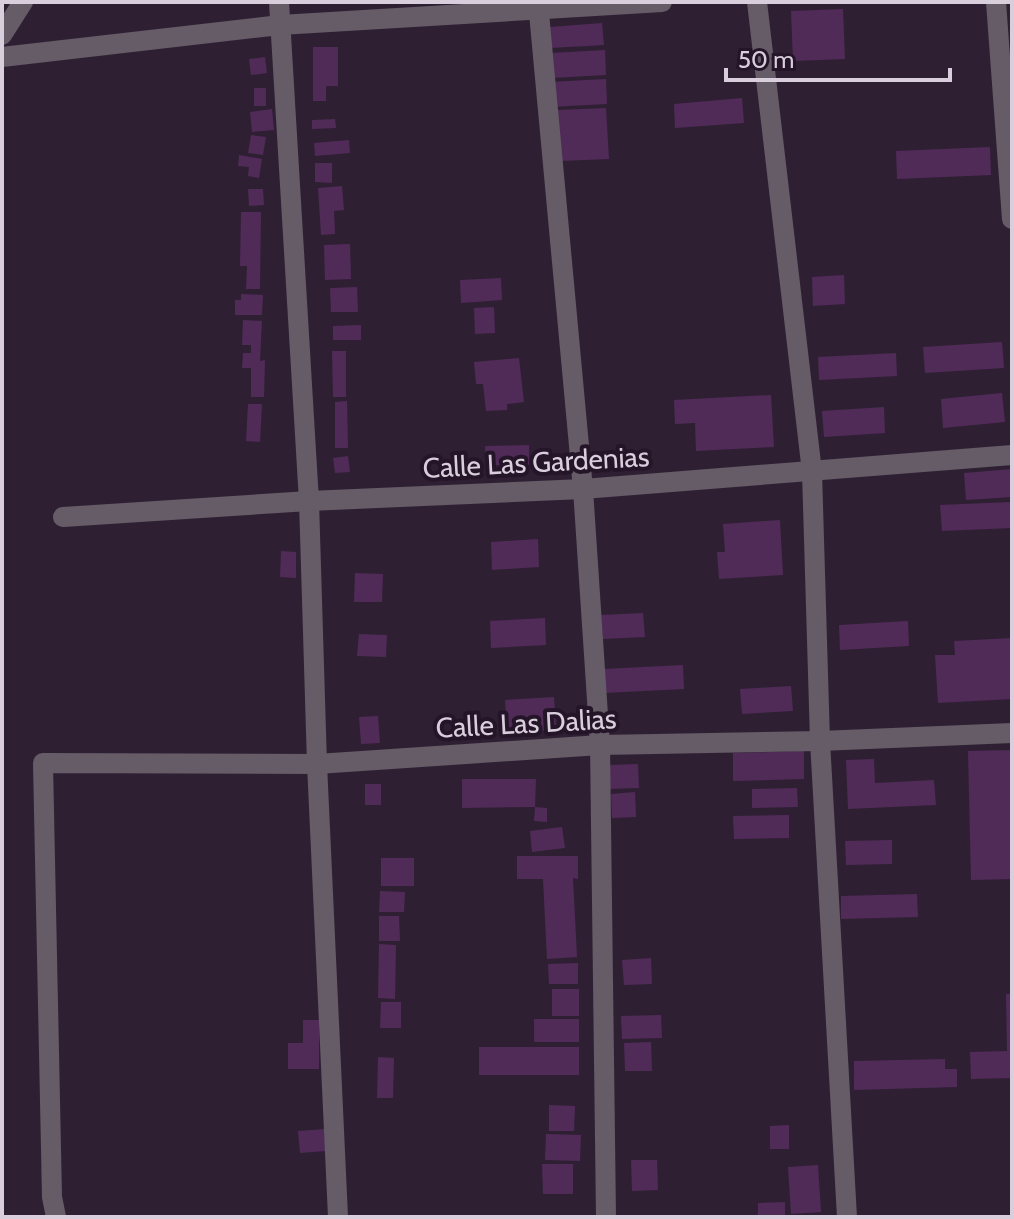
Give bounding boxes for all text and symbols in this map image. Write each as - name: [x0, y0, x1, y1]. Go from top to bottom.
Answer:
- scale bar: [726, 32, 950, 82]
- text: 50 m: [738, 45, 794, 74]
- street label: Calle Las Gardenias: [422, 439, 650, 485]
- street label: Calle Las Dalias: [435, 701, 617, 745]

